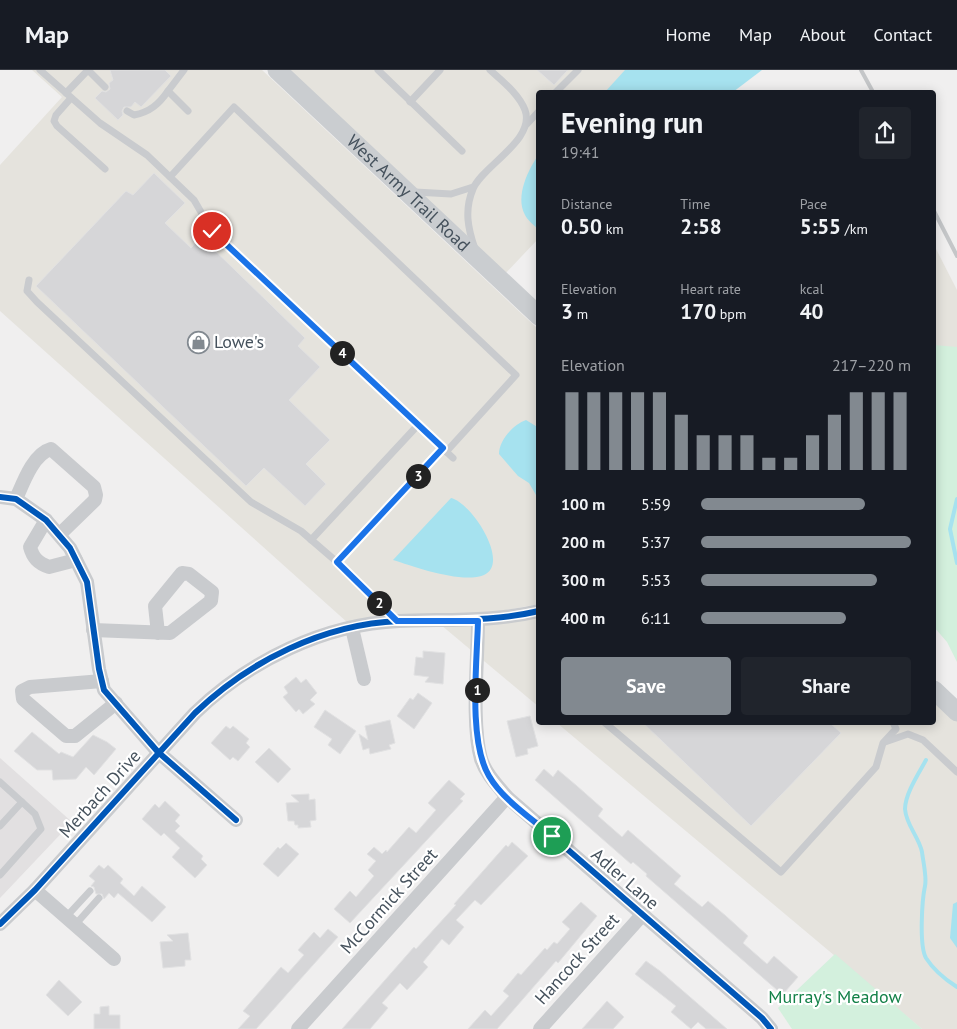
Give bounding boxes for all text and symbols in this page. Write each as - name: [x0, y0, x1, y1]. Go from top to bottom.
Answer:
- text: Map: [25, 19, 69, 50]
- text: Home: [665, 23, 711, 46]
- text: Map: [739, 23, 772, 46]
- text: About: [800, 23, 846, 46]
- text: Contact: [874, 23, 932, 46]
- text: Evening run: [561, 104, 703, 141]
- button: share: [859, 107, 911, 159]
- street label: West Army Trail Road: [342, 129, 475, 256]
- text: 19:41: [561, 142, 599, 162]
- text: Distance: [561, 195, 612, 213]
- text: Time: [680, 195, 710, 213]
- text: Pace: [800, 195, 827, 213]
- pin: [191, 210, 233, 252]
- text: 0.50: [561, 213, 602, 240]
- text: 2:58: [680, 213, 722, 240]
- text: 5:55: [800, 213, 841, 240]
- icon: check: [198, 217, 226, 245]
- text: km: [602, 220, 624, 238]
- text: /km: [841, 220, 868, 238]
- text: Elevation: [561, 280, 617, 298]
- text: Heart rate: [680, 280, 741, 298]
- text: kcal: [800, 280, 824, 298]
- text: 3: [561, 298, 573, 325]
- text: 170: [680, 298, 716, 325]
- text: 40: [800, 298, 823, 325]
- text: m: [573, 305, 588, 323]
- text: bpm: [716, 305, 746, 323]
- shop icon: Lowe's: [186, 330, 210, 354]
- place label: Lowe's: [214, 330, 264, 353]
- pin: 4: [330, 340, 354, 366]
- text: 4: [339, 344, 346, 362]
- text: Elevation: [561, 355, 625, 375]
- text: 217–220 m: [832, 355, 911, 375]
- pin: 3: [406, 464, 430, 488]
- text: 3: [415, 467, 422, 485]
- text: 100 m: [561, 494, 605, 514]
- text: 5:59: [641, 494, 671, 514]
- text: 200 m: [561, 532, 605, 552]
- text: 5:37: [641, 532, 671, 552]
- text: 300 m: [561, 570, 605, 590]
- text: 5:53: [641, 570, 671, 590]
- pin: 2: [366, 590, 392, 616]
- text: 2: [376, 594, 383, 612]
- text: 400 m: [561, 608, 605, 628]
- text: 6:11: [641, 608, 671, 628]
- button: Save: [561, 657, 731, 715]
- button: Share: [741, 657, 911, 715]
- pin: 1: [464, 678, 490, 702]
- text: 1: [474, 681, 481, 699]
- street label: Merbach Drive: [54, 745, 145, 843]
- pin: [531, 815, 573, 857]
- icon: arrive: [538, 822, 566, 850]
- street label: McCormick Street: [335, 843, 442, 958]
- street label: Adler Lane: [587, 843, 664, 914]
- street label: Hancock Street: [530, 908, 624, 1009]
- park label: Murray's Meadow: [768, 985, 902, 1008]

